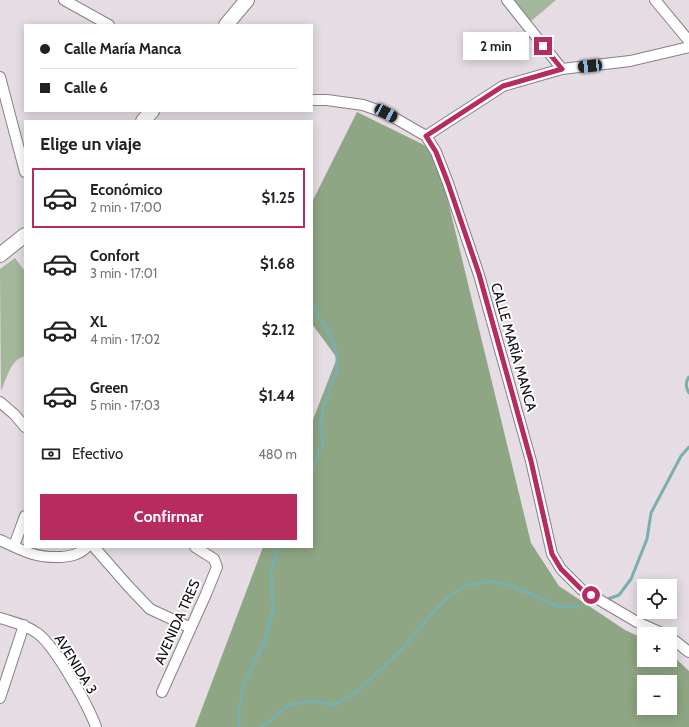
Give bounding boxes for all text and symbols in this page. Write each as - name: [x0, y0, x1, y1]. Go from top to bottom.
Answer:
- callout: 2 min: [463, 32, 529, 60]
- route end: [534, 37, 552, 55]
- text: 2 min: [480, 38, 512, 54]
- text: Calle María Manca: [64, 40, 181, 58]
- car: [577, 59, 603, 73]
- text: Calle 6: [64, 79, 108, 97]
- car: [373, 102, 399, 124]
- text: Elige un viaje: [40, 133, 141, 155]
- icon: car: [42, 180, 78, 216]
- text: Económico: [90, 181, 162, 199]
- text: $1.25: [261, 189, 295, 207]
- text: 2 min · 17:00: [90, 199, 162, 215]
- icon: car: [42, 246, 78, 282]
- text: Confort: [90, 247, 139, 265]
- text: $1.68: [260, 255, 295, 273]
- text: 3 min · 17:01: [90, 265, 157, 281]
- street label: CALLE MARÍA MANCA: [487, 281, 541, 414]
- icon: car: [42, 312, 78, 348]
- text: XL: [90, 313, 107, 331]
- text: $2.12: [262, 321, 295, 339]
- text: 4 min · 17:02: [90, 331, 160, 347]
- icon: car: [42, 378, 78, 414]
- text: Green: [90, 379, 128, 397]
- text: $1.44: [259, 387, 295, 405]
- text: 5 min · 17:03: [90, 397, 160, 413]
- icon: cash: [40, 443, 62, 465]
- text: Efectivo: [72, 445, 123, 463]
- text: 480 m: [258, 446, 297, 462]
- button: Confirmar: [40, 494, 297, 540]
- street label: AVENIDA TRES: [150, 577, 204, 667]
- map controls: [637, 579, 677, 715]
- button: locate: [637, 579, 677, 619]
- route start: [582, 586, 600, 604]
- button: +: [637, 627, 677, 667]
- street label: AVENIDA 3: [51, 631, 101, 697]
- button: −: [637, 675, 677, 715]

